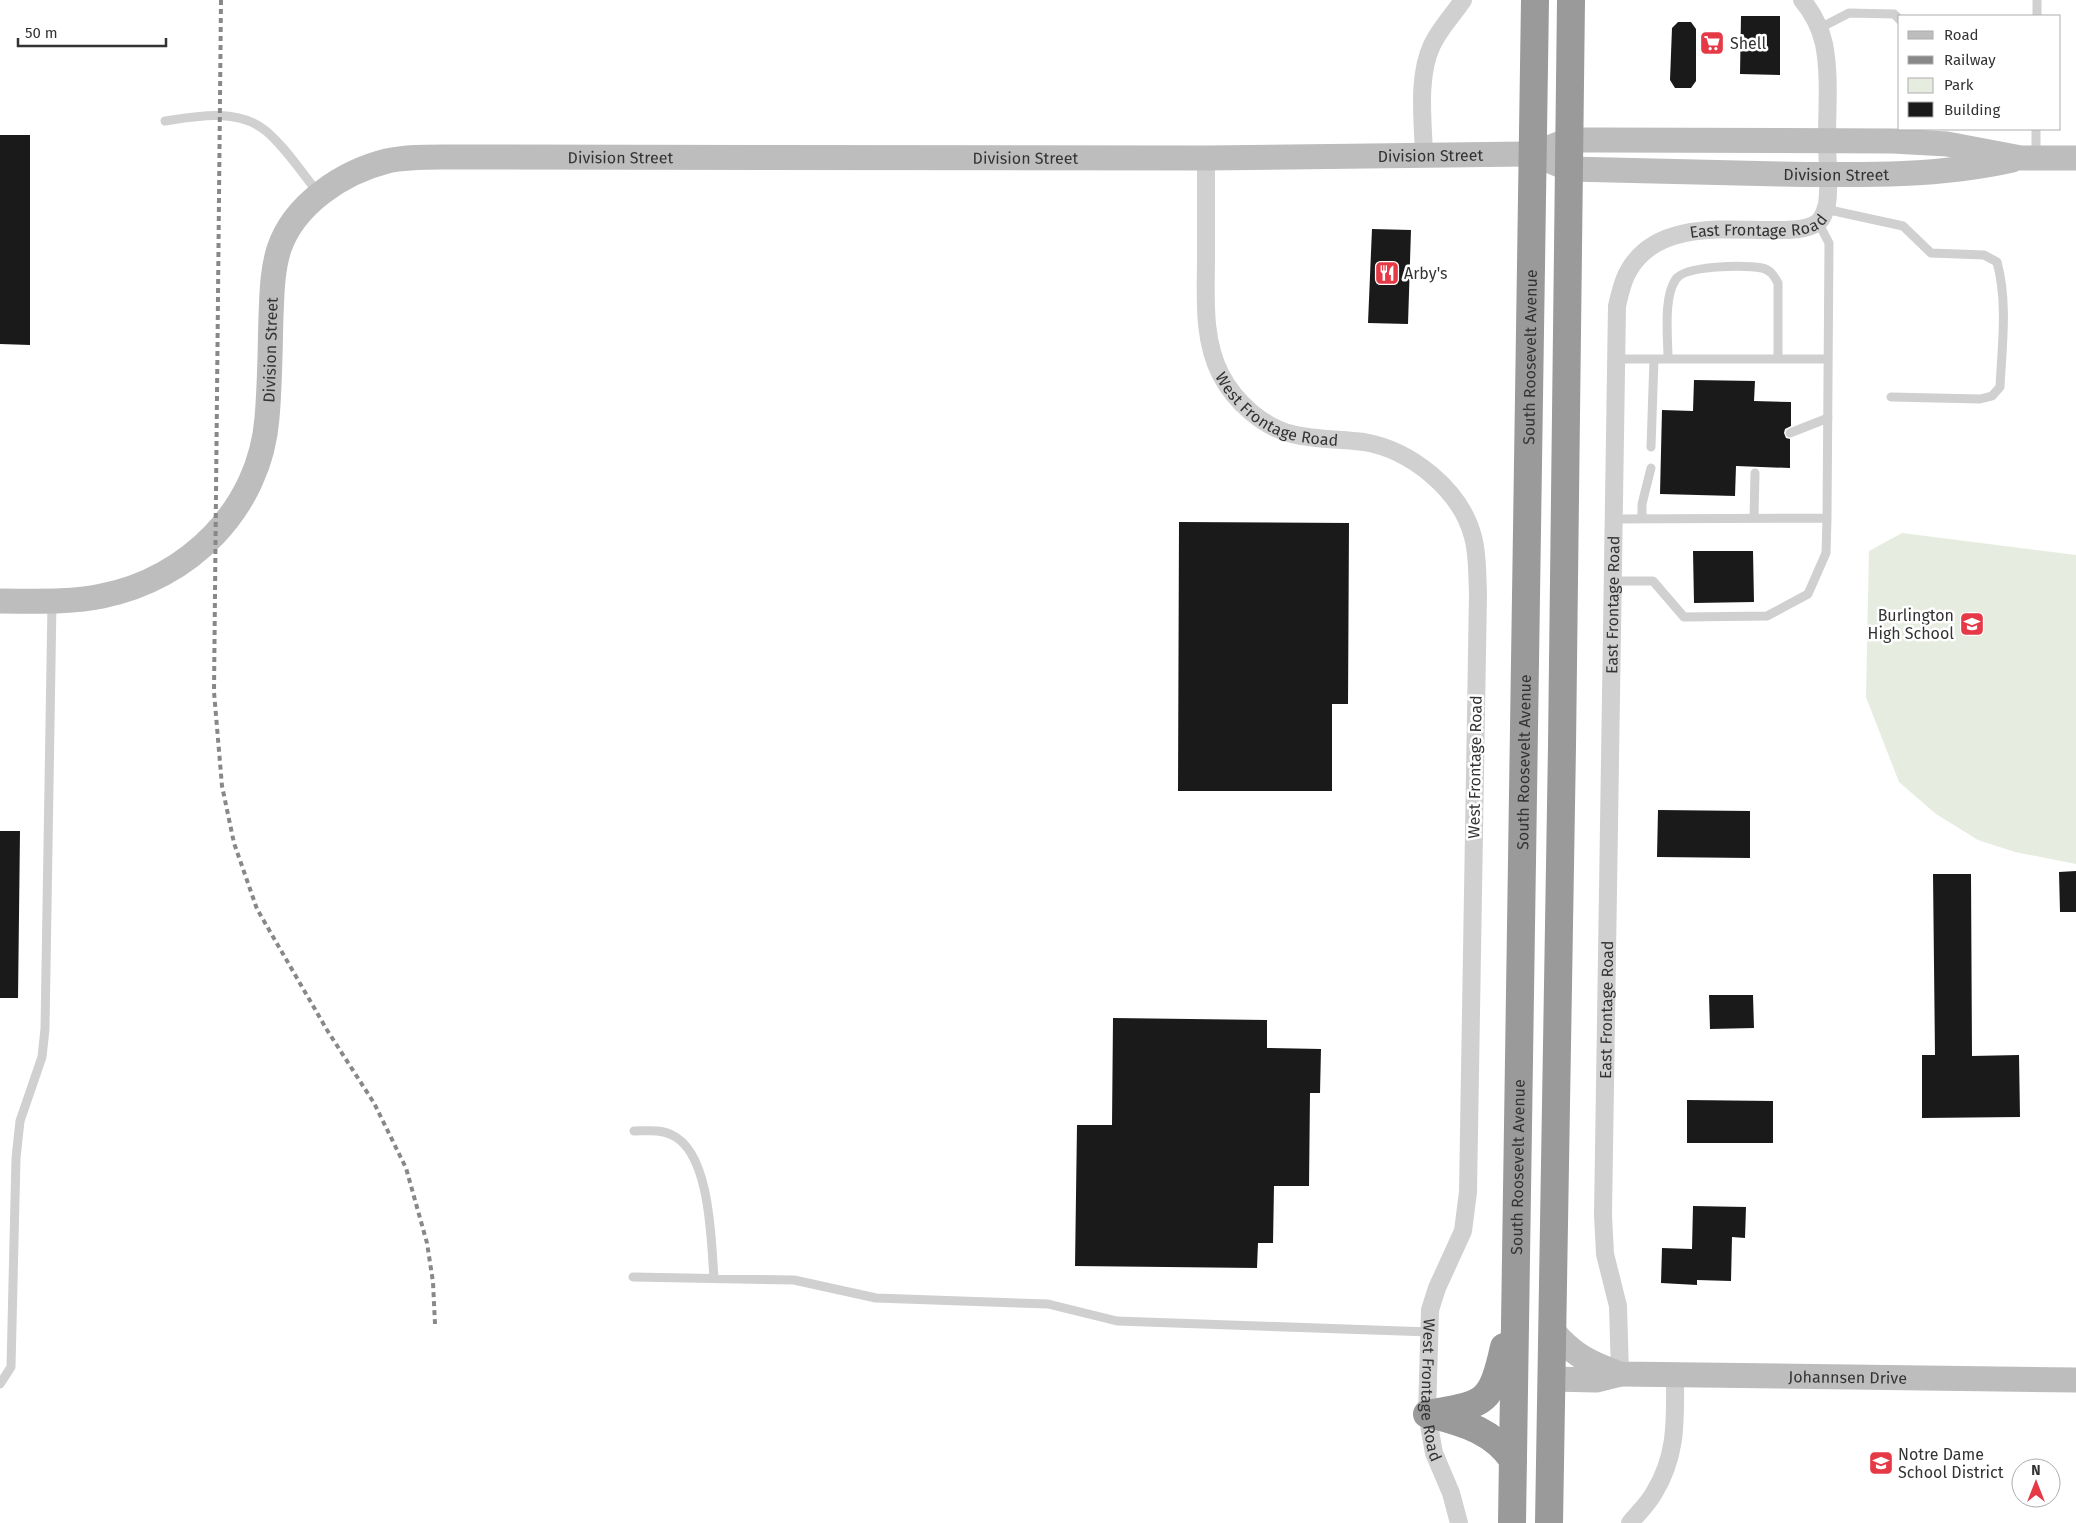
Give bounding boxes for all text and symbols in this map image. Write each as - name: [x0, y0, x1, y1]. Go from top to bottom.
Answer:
- scale bar: [18, 15, 165, 47]
- legend: [1898, 15, 2061, 130]
- text: 50 m: [25, 24, 58, 42]
- text: Road: [1944, 26, 1979, 44]
- supermarket icon: Shell: [1699, 30, 1725, 56]
- place label: Shell: [1730, 34, 1767, 53]
- text: Railway: [1944, 51, 1996, 69]
- text: Park: [1944, 76, 1974, 94]
- text: Building: [1944, 101, 2000, 119]
- street label: Division Street: [1377, 145, 1484, 165]
- street label: Division Street: [568, 148, 674, 167]
- street label: Division Street: [973, 148, 1079, 167]
- street label: Division Street: [1783, 165, 1890, 184]
- street label: East Frontage Road: [1688, 210, 1831, 242]
- restaurant icon: Arby's: [1374, 260, 1400, 286]
- place label: Arby's: [1404, 264, 1447, 283]
- street label: South Roosevelt Avenue: [1519, 269, 1540, 445]
- street label: Division Street: [259, 297, 281, 403]
- street label: West Frontage Road: [1212, 369, 1339, 449]
- street label: East Frontage Road: [1602, 535, 1623, 674]
- place label: Burlington High School: [1868, 606, 1954, 643]
- school or university icon: Burlington High School: [1959, 611, 1985, 637]
- street label: South Roosevelt Avenue: [1513, 674, 1534, 850]
- street label: West Frontage Road: [1464, 695, 1486, 839]
- street label: East Frontage Road: [1596, 940, 1617, 1079]
- street label: South Roosevelt Avenue: [1507, 1079, 1528, 1255]
- street label: West Frontage Road: [1417, 1318, 1446, 1464]
- street label: Johannsen Drive: [1788, 1367, 1907, 1387]
- place label: Notre Dame School District: [1898, 1445, 2004, 1482]
- school or university icon: Notre Dame School District: [1868, 1450, 1894, 1476]
- north arrow: [2011, 1458, 2061, 1508]
- text: N: [2031, 1462, 2041, 1479]

